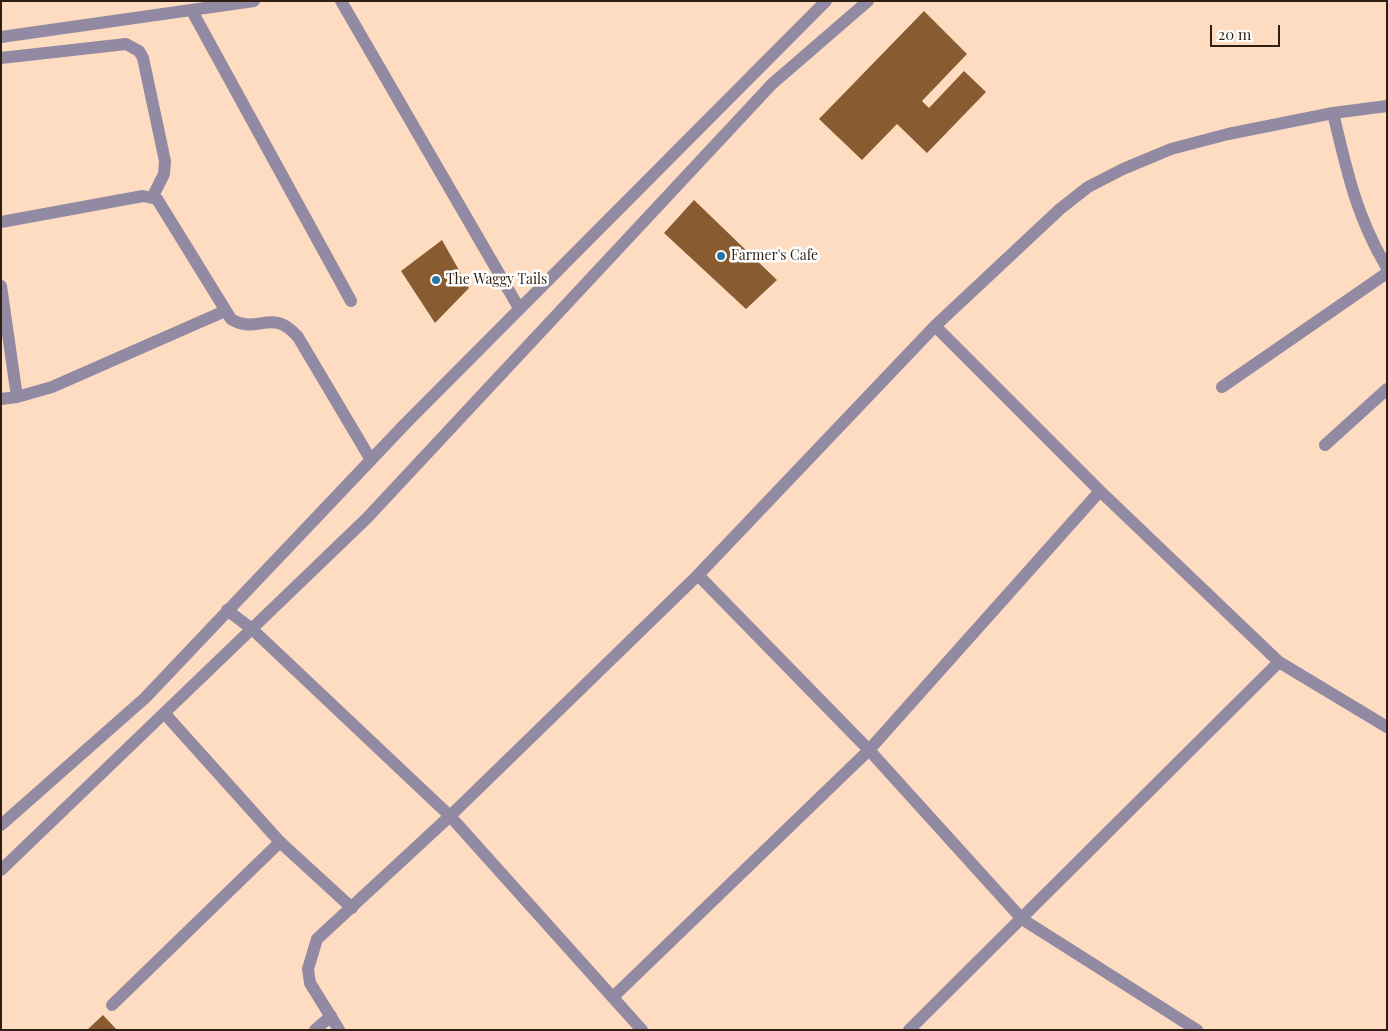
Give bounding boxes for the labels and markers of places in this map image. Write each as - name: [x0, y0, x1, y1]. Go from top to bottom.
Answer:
- place label: Farmer's Cafe: [731, 248, 818, 264]
- marker: Farmer's Cafe: [715, 250, 727, 262]
- place label: The Waggy Tails: [446, 272, 547, 288]
- marker: The Waggy Tails: [430, 274, 442, 286]

